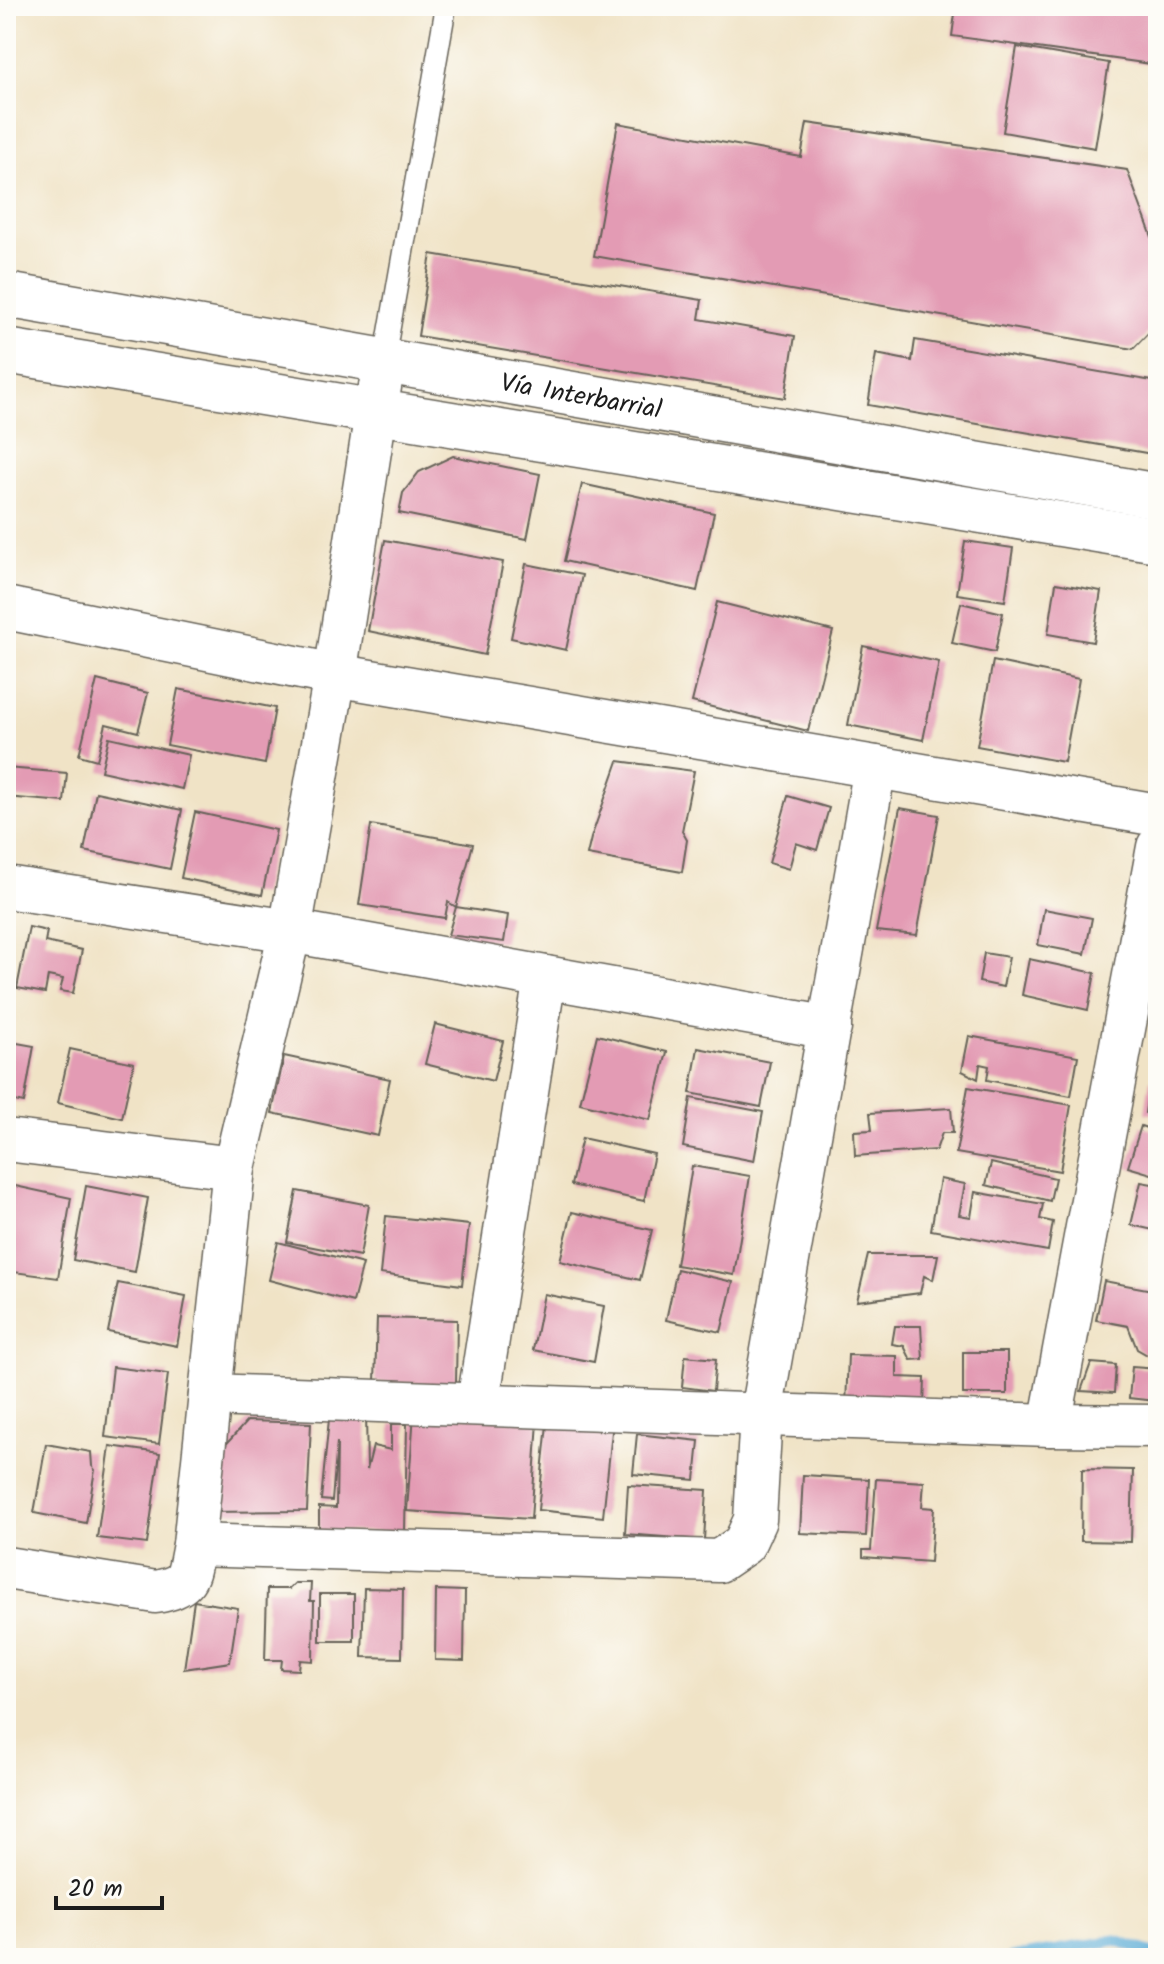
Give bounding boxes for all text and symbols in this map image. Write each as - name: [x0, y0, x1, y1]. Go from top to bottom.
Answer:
- street label: Vía Interbarrial: [497, 363, 665, 432]
- scale bar: [56, 1860, 162, 1910]
- text: 20 m: [68, 1870, 123, 1909]

